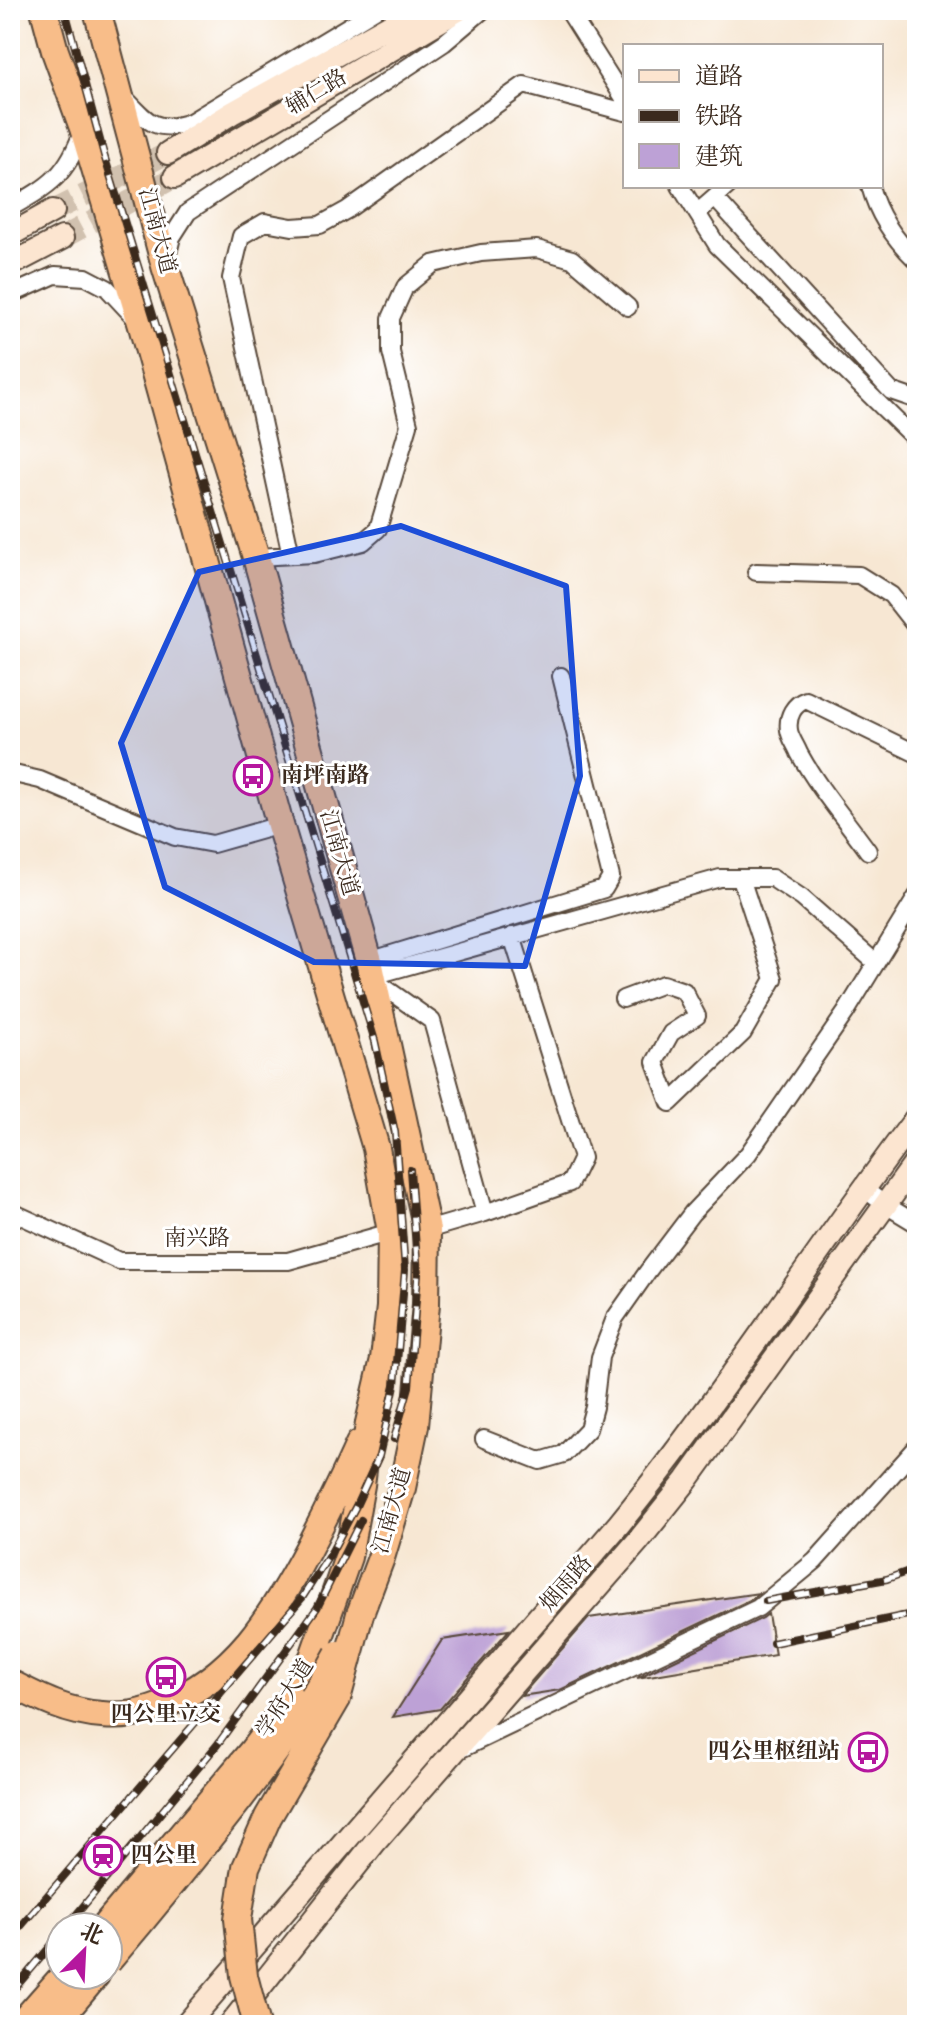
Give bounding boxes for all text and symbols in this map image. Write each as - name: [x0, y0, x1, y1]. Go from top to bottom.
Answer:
- legend: [623, 44, 883, 188]
- text: 道路: [695, 61, 743, 95]
- street label: 辅仁路: [281, 63, 353, 123]
- text: 铁路: [695, 101, 743, 135]
- text: 建筑: [695, 141, 743, 175]
- street label: 江南大道: [130, 184, 182, 278]
- bus stop icon: 南坪南路: [232, 755, 274, 797]
- place label: 南坪南路: [281, 761, 369, 792]
- street label: 江南大道: [311, 806, 365, 900]
- street label: 南兴路: [164, 1224, 230, 1255]
- street label: 江南大道: [366, 1464, 420, 1558]
- street label: 烟雨路: [534, 1549, 600, 1619]
- street label: 学府大道: [250, 1653, 322, 1745]
- bus stop icon: 四公里立交: [145, 1656, 187, 1698]
- place label: 四公里立交: [111, 1700, 221, 1731]
- bus stop icon: 四公里枢纽站: [847, 1731, 889, 1773]
- place label: 四公里枢纽站: [708, 1737, 840, 1768]
- station icon: 四公里: [82, 1835, 124, 1877]
- place label: 四公里: [131, 1841, 197, 1872]
- north arrow: [44, 1911, 124, 1991]
- text: 北: [75, 1916, 107, 1954]

